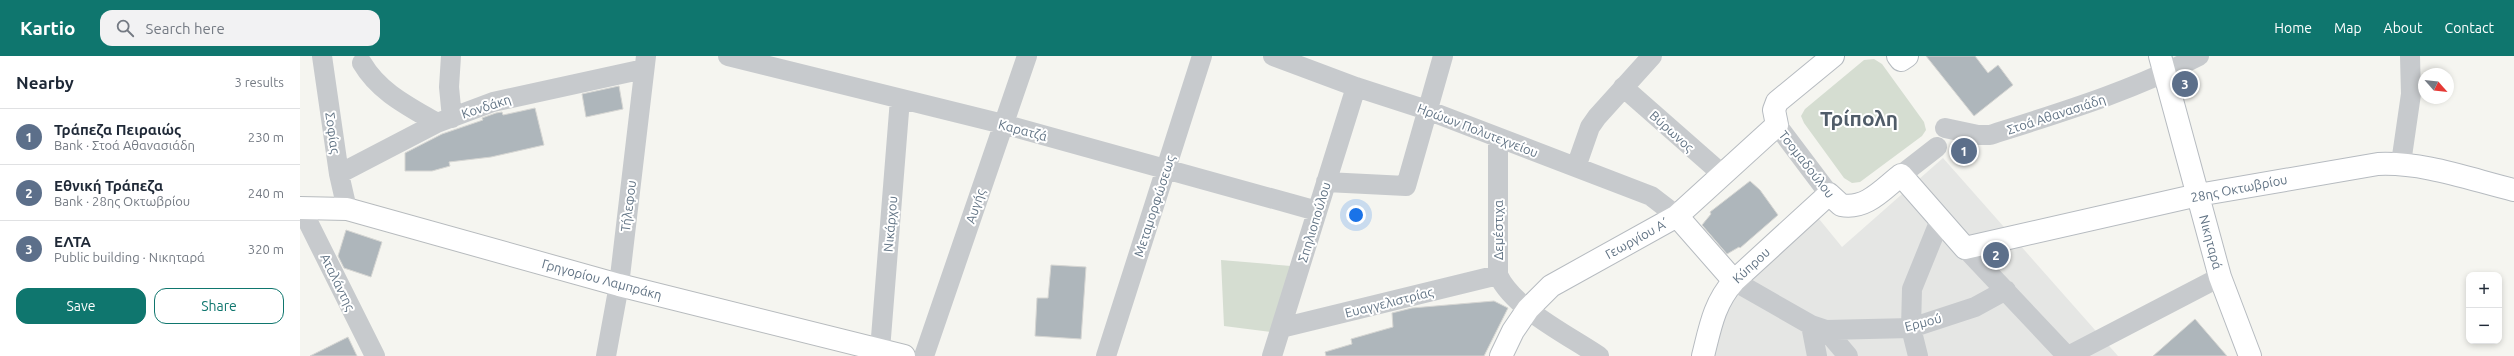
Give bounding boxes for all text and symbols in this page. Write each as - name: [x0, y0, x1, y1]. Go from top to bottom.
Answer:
- search box: [100, 10, 380, 46]
- text: Kartio: [20, 17, 76, 39]
- icon: search: [114, 17, 136, 39]
- text: Search here: [146, 20, 225, 37]
- text: Home: [2274, 20, 2312, 36]
- text: Map: [2334, 20, 2362, 36]
- text: About: [2384, 20, 2423, 36]
- text: Contact: [2445, 20, 2494, 36]
- north arrow: [2418, 68, 2454, 104]
- pin: 3: [2172, 69, 2198, 99]
- text: Nearby: [16, 73, 74, 92]
- text: 3 results: [234, 75, 284, 89]
- street label: Κονδάκη: [460, 91, 512, 121]
- street label: Στοά Αθανασιάδη: [2005, 91, 2107, 137]
- street label: Ηρώων Πολυτεχνείου: [1416, 100, 1540, 160]
- district label: Τρίπολη: [1820, 106, 1898, 130]
- street label: Βύρωνος: [1647, 108, 1697, 155]
- street label: Σοφίας: [322, 111, 343, 155]
- street label: Καρατζά: [997, 117, 1049, 144]
- text: Τράπεζα Πειραιώς: [54, 121, 181, 138]
- street label: Τσομαδούλου: [1776, 128, 1838, 200]
- text: 1: [25, 130, 33, 144]
- text: 230 m: [248, 130, 284, 144]
- pin: 1: [1951, 136, 1977, 166]
- text: Bank · Στοά Αθανασιάδη: [54, 138, 195, 152]
- street label: Μεταμορφώσεως: [1131, 153, 1178, 259]
- street label: 28ης Οκτωβρίου: [2189, 172, 2289, 205]
- text: Εθνική Τράπεζα: [54, 177, 163, 194]
- street label: Τήλεφου: [618, 179, 638, 233]
- street label: Σπηλιοπούλου: [1295, 180, 1333, 264]
- text: 2: [25, 186, 33, 200]
- text: 240 m: [248, 186, 284, 200]
- street label: Αυγής: [963, 187, 988, 225]
- text: Bank · 28ης Οκτωβρίου: [54, 194, 190, 208]
- street label: Νικάρχου: [881, 195, 899, 253]
- street label: Δεμέστιχα: [1491, 200, 1505, 260]
- your location: [1346, 205, 1366, 225]
- street label: Νικηταρά: [2197, 213, 2225, 271]
- street label: Γεωργίου Α΄: [1603, 215, 1671, 261]
- text: ΕΛΤΑ: [54, 233, 91, 250]
- pin: 2: [1983, 240, 2009, 270]
- text: 3: [25, 242, 33, 256]
- text: 320 m: [248, 242, 284, 256]
- street label: Κύπρου: [1730, 244, 1772, 286]
- text: Public building · Νικηταρά: [54, 250, 205, 264]
- street label: Αταλάντης: [317, 251, 358, 313]
- street label: Γρηγορίου Λαμπράκη: [540, 256, 664, 302]
- map controls: [2466, 272, 2502, 344]
- button: +: [2466, 272, 2502, 308]
- street label: Ευαγγελιστρίας: [1343, 284, 1435, 321]
- button: Save: [16, 288, 146, 324]
- button: Share: [154, 288, 284, 324]
- button: −: [2466, 308, 2502, 344]
- street label: Ερμού: [1903, 311, 1943, 333]

